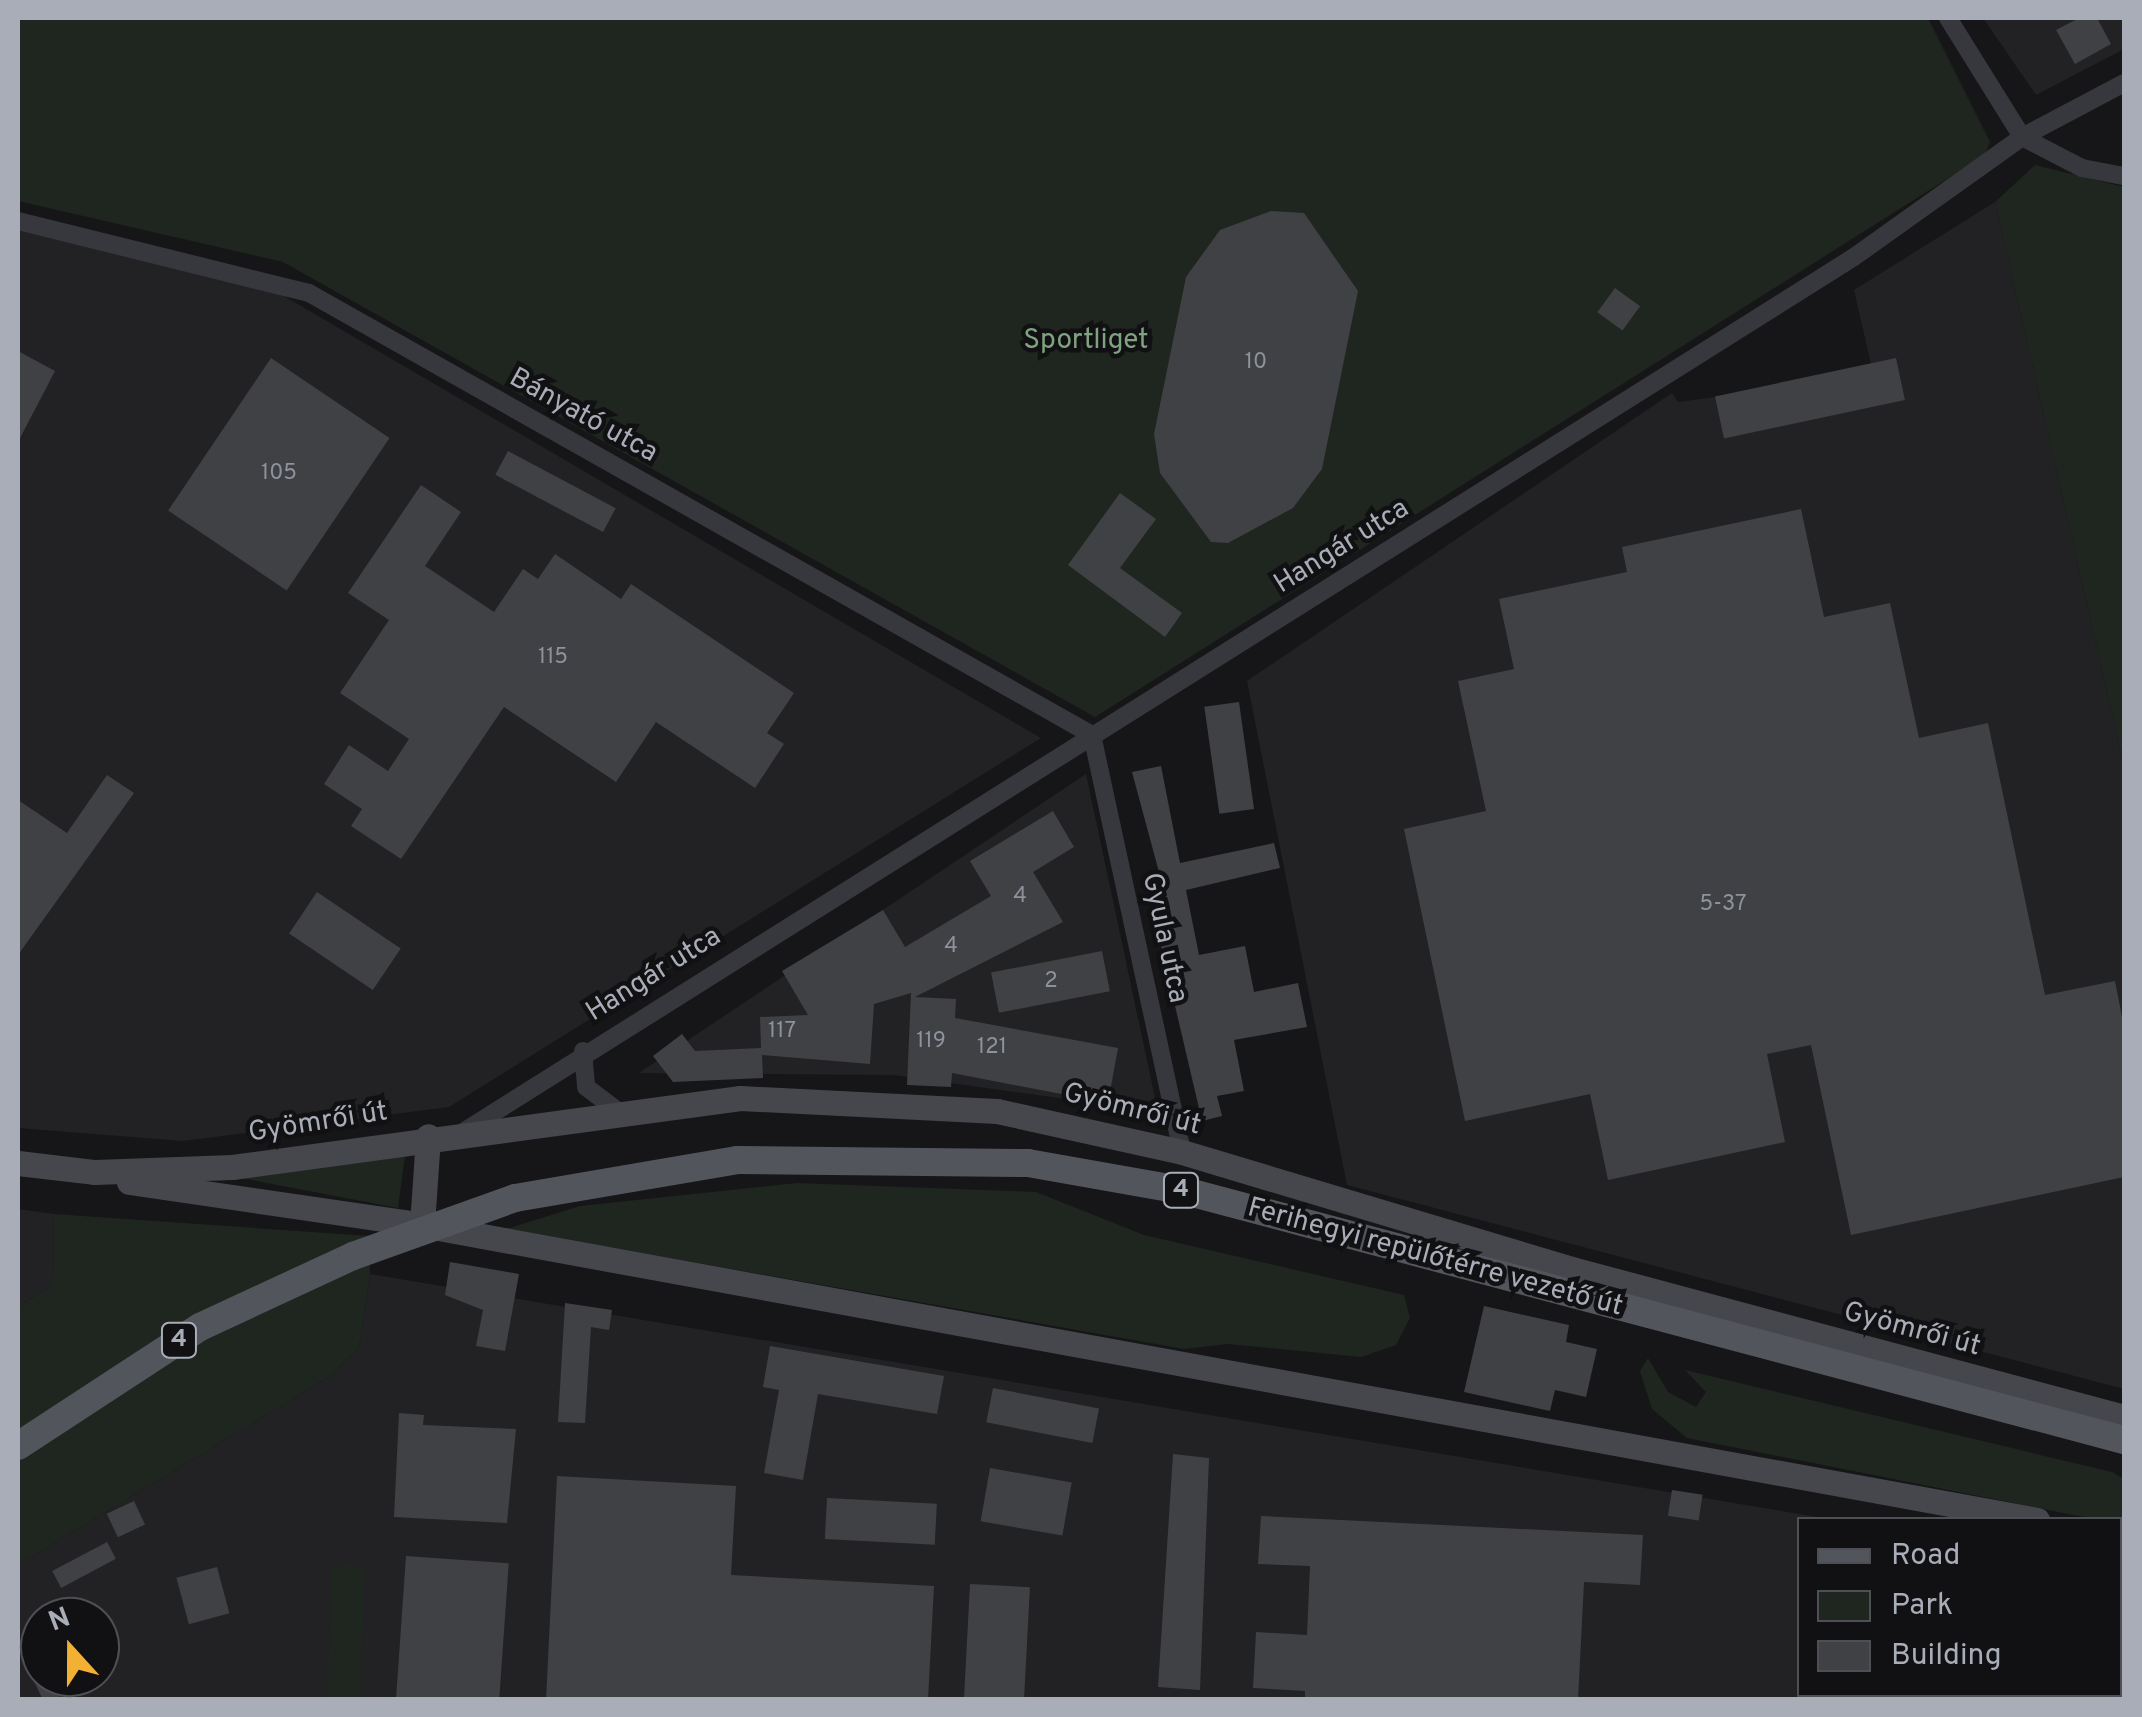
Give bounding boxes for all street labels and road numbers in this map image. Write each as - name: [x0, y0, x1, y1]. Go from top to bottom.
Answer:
- street label: Bányató utca: [503, 361, 663, 471]
- street label: Hangár utca: [1268, 492, 1416, 602]
- street label: Gyula utca: [1134, 870, 1194, 1006]
- street label: Hangár utca: [580, 920, 728, 1030]
- street label: Gyömrői út: [1060, 1077, 1204, 1143]
- street label: Gyömrői út: [246, 1095, 390, 1151]
- road number: 4: [1161, 1170, 1201, 1210]
- street label: Ferihegyi repülőtérre vezető út: [1244, 1192, 1626, 1324]
- street label: Gyömrői út: [1840, 1296, 1984, 1364]
- road number: 4: [159, 1320, 199, 1360]

